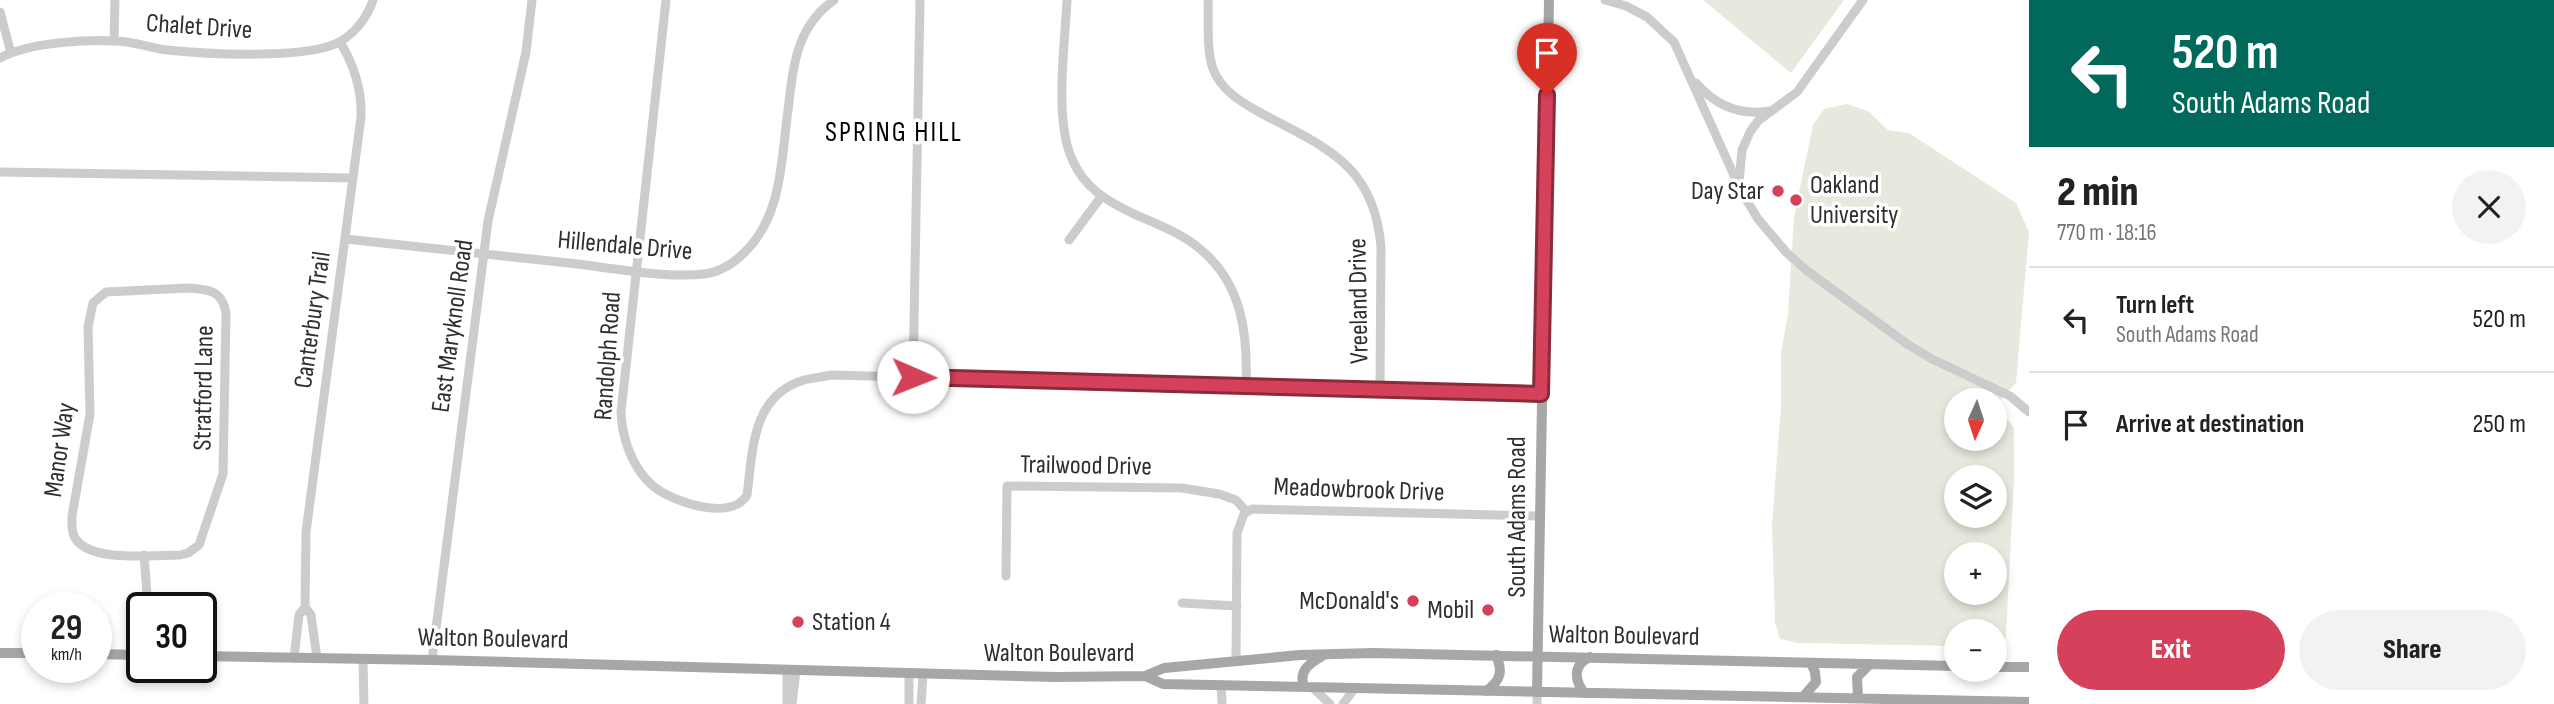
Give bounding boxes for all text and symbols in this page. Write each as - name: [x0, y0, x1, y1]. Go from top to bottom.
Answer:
- street label: Chalet Drive: [145, 8, 253, 46]
- pin: [1517, 23, 1577, 95]
- text: 520 m: [2172, 24, 2278, 83]
- icon: left: [2057, 28, 2148, 119]
- icon: arrive: [1528, 34, 1566, 72]
- text: South Adams Road: [2172, 84, 2370, 123]
- district label: SPRING HILL: [825, 116, 963, 149]
- text: 2 min: [2057, 167, 2138, 218]
- place label: Oakland University: [1810, 170, 1898, 231]
- button: close: [2452, 170, 2526, 244]
- place label: Day Star: [1691, 176, 1765, 207]
- marker: Day Star: [1770, 183, 1786, 199]
- marker: Oakland University: [1788, 192, 1804, 208]
- text: 770 m · 18:16: [2057, 219, 2157, 247]
- street label: Hillendale Drive: [556, 225, 694, 267]
- street label: East Maryknoll Road: [426, 238, 480, 414]
- street label: Vreeland Drive: [1342, 238, 1376, 364]
- street label: Canterbury Trail: [288, 250, 338, 390]
- text: Turn left: [2116, 290, 2194, 321]
- street label: Randolph Road: [588, 291, 628, 421]
- icon: left: [2057, 301, 2095, 339]
- text: 520 m: [2472, 304, 2526, 335]
- text: South Adams Road: [2116, 321, 2259, 349]
- street label: Stratford Lane: [187, 325, 221, 451]
- position arrow: [876, 340, 950, 414]
- north arrow: [1944, 388, 2007, 452]
- map controls: [1944, 388, 2007, 682]
- street label: Manor Way: [38, 401, 82, 499]
- icon: arrive: [2057, 406, 2095, 444]
- text: Arrive at destination: [2116, 409, 2304, 440]
- text: 250 m: [2472, 409, 2526, 440]
- street label: South Adams Road: [1502, 436, 1533, 598]
- street label: Trailwood Drive: [1020, 449, 1152, 483]
- button: layers: [1944, 465, 2007, 528]
- street label: Meadowbrook Drive: [1273, 472, 1445, 508]
- button: +: [1944, 542, 2007, 605]
- place label: McDonald's: [1299, 586, 1399, 617]
- speed limit sign: 30: [126, 592, 217, 683]
- marker: McDonald's: [1405, 593, 1421, 609]
- place label: Mobil: [1427, 595, 1474, 626]
- marker: Mobil: [1480, 602, 1496, 618]
- text: 29: [51, 607, 82, 650]
- place label: Station 4: [812, 607, 891, 638]
- button: Exit: [2057, 610, 2285, 690]
- button: Share: [2299, 610, 2526, 690]
- marker: Station 4: [790, 614, 806, 630]
- street label: Walton Boulevard: [1548, 619, 1700, 653]
- button: −: [1944, 619, 2007, 682]
- street label: Walton Boulevard: [417, 622, 569, 656]
- street label: Walton Boulevard: [984, 638, 1134, 669]
- text: km/h: [51, 644, 82, 665]

